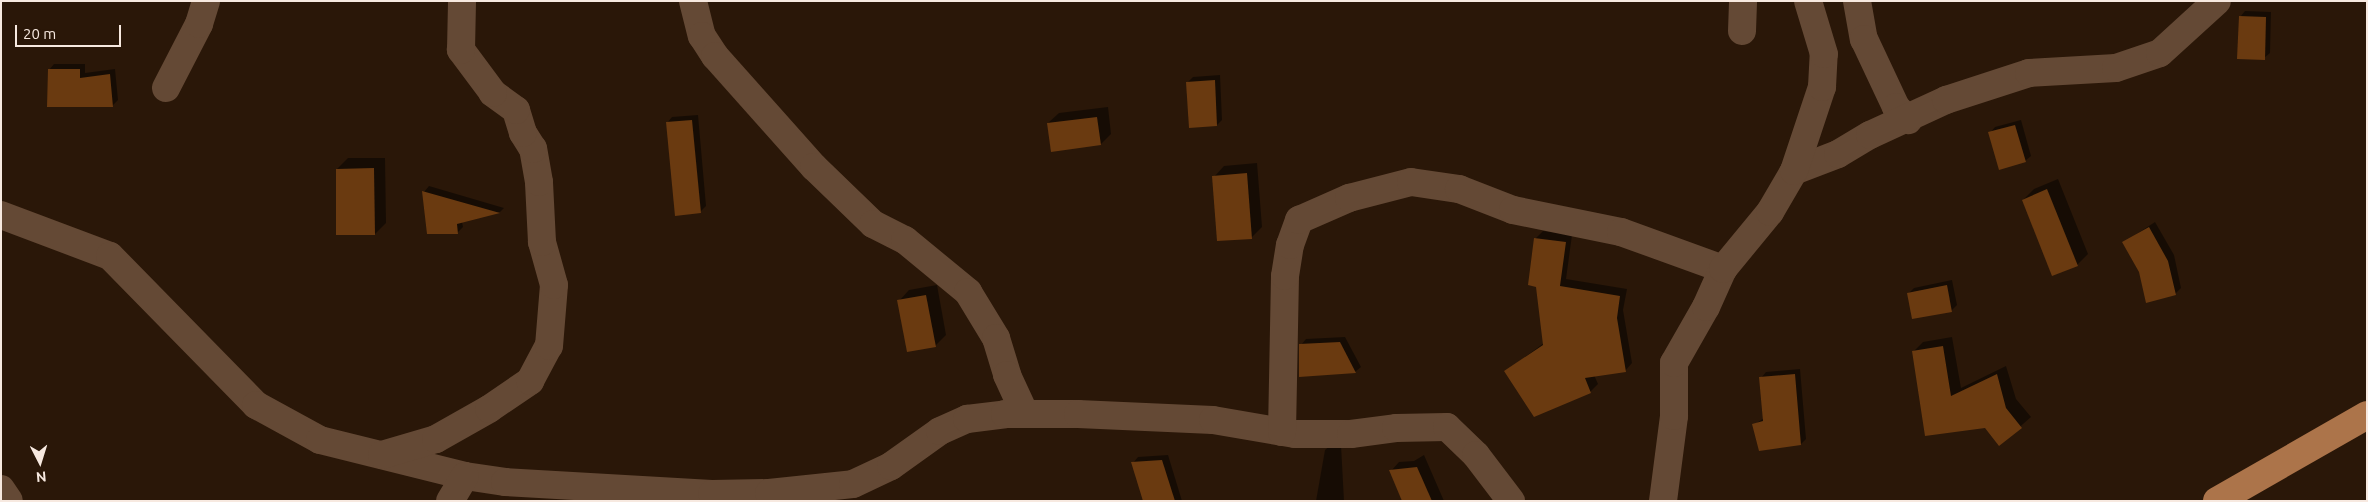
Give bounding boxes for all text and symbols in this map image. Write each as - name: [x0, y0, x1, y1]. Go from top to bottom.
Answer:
- scale bar: [18, 15, 124, 47]
- text: 20 m: [23, 25, 56, 42]
- north arrow: [15, 437, 65, 487]
- text: N: [35, 469, 47, 485]

